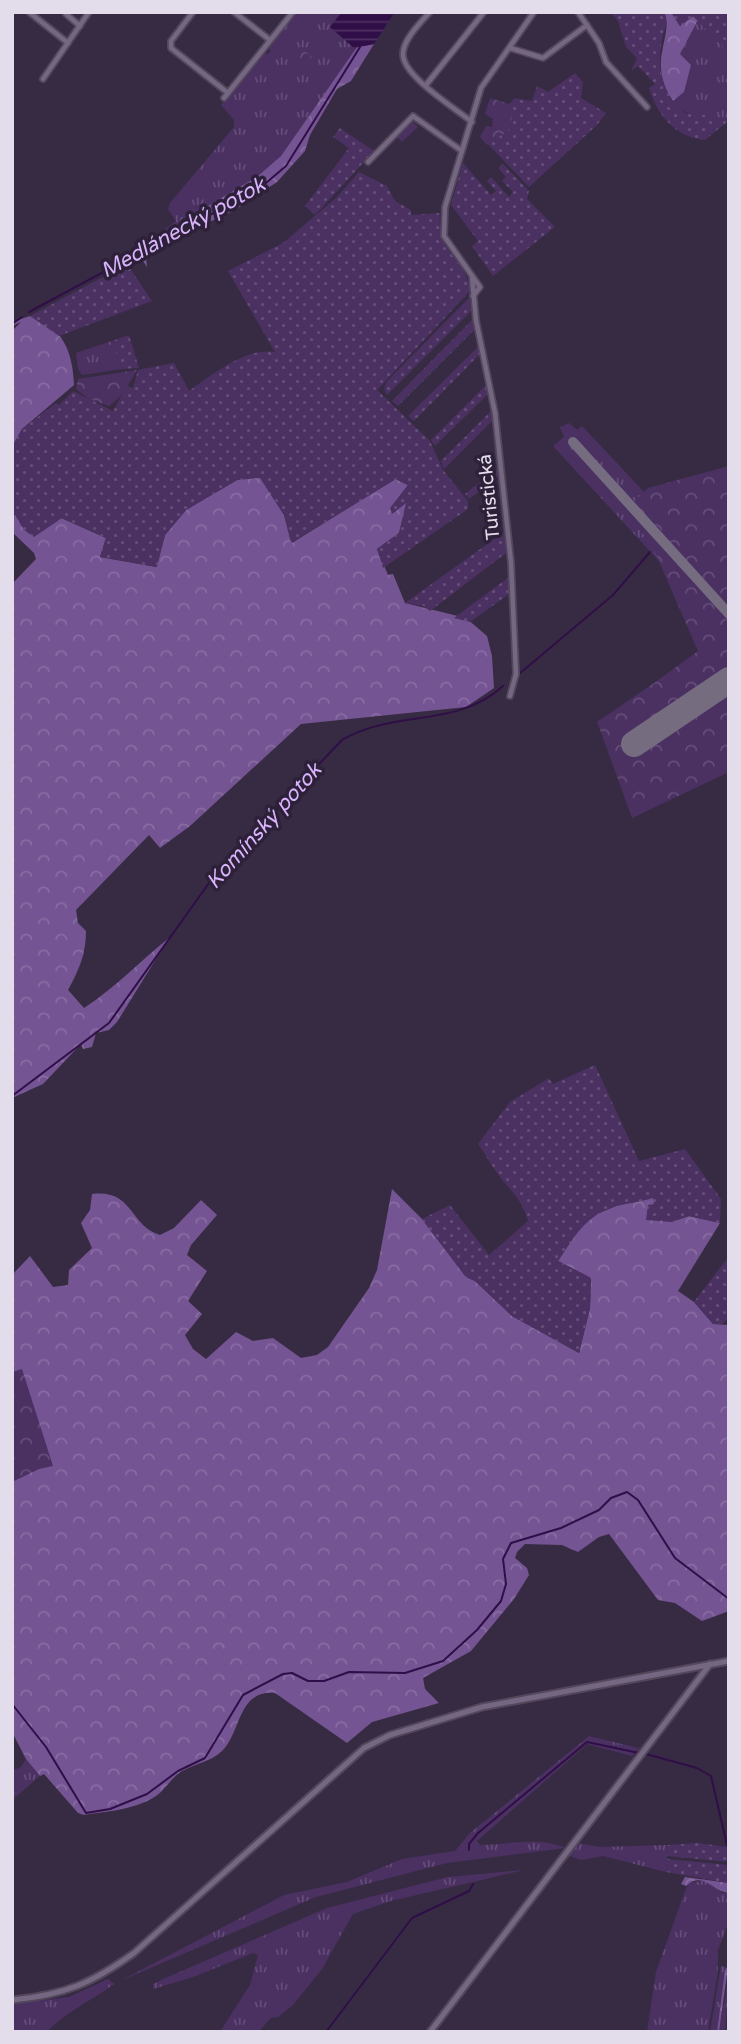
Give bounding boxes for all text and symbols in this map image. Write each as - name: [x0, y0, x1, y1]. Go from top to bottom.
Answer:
- water label: Medlánecký potok: [96, 172, 271, 284]
- street label: Turistická: [474, 453, 504, 541]
- water label: Komínský potok: [201, 757, 328, 894]

